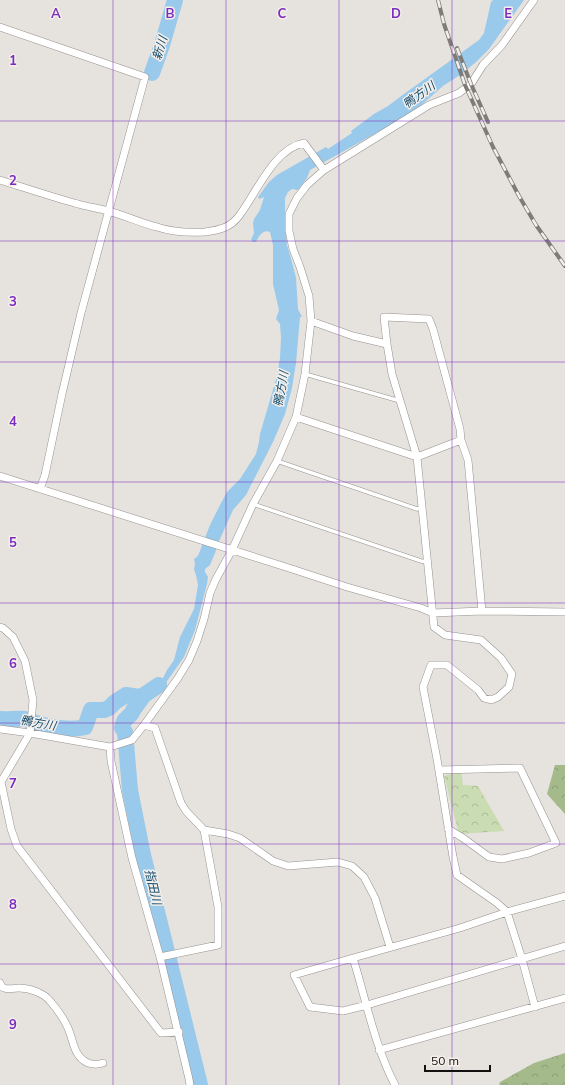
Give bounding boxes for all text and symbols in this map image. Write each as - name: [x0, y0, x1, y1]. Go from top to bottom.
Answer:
- text: A: [51, 5, 61, 21]
- text: B: [166, 5, 175, 21]
- text: C: [278, 5, 287, 21]
- text: D: [391, 5, 401, 21]
- text: E: [504, 5, 512, 21]
- water label: 新川: [149, 32, 171, 62]
- text: 1: [9, 52, 17, 68]
- water label: 鴨方川: [400, 77, 439, 111]
- text: 2: [9, 172, 17, 188]
- text: 3: [9, 293, 17, 309]
- water label: 鴨方川: [270, 368, 291, 408]
- text: 4: [9, 413, 17, 429]
- text: 5: [9, 534, 17, 550]
- text: 6: [9, 655, 17, 671]
- water label: 鴨方川: [19, 712, 59, 733]
- text: 7: [9, 775, 17, 791]
- water label: 指田川: [142, 868, 165, 908]
- text: 8: [9, 896, 17, 912]
- text: 9: [9, 1016, 17, 1032]
- scale bar: [425, 1047, 490, 1073]
- text: 50 m: [431, 1053, 459, 1068]

